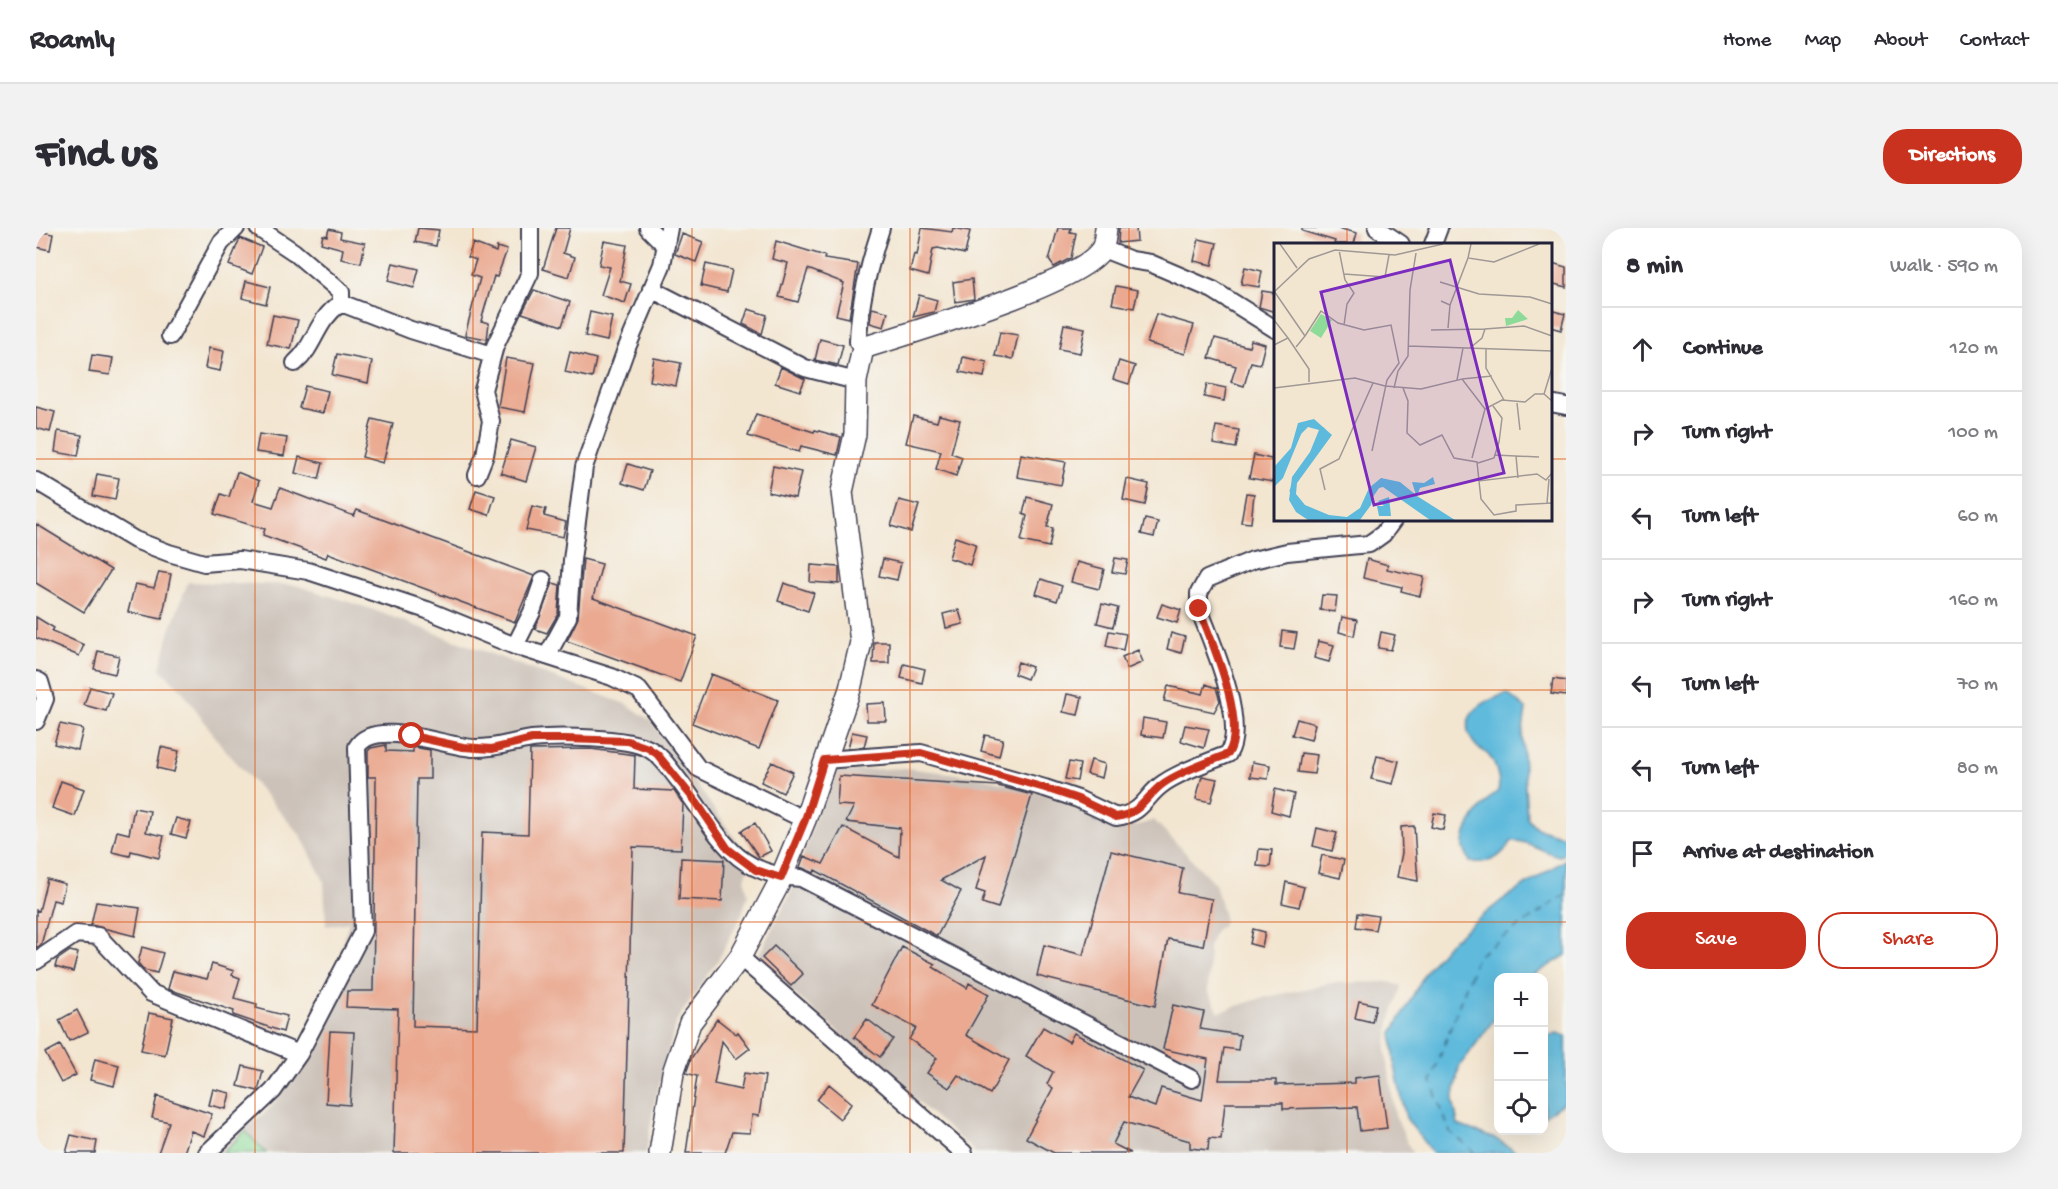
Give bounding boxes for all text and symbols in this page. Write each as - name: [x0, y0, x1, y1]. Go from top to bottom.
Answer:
- text: Roamly: [30, 25, 115, 58]
- text: Home: [1723, 29, 1771, 54]
- text: Map: [1804, 29, 1841, 54]
- text: About: [1874, 29, 1927, 54]
- text: Contact: [1960, 29, 2028, 54]
- button: Directions: [1883, 129, 2022, 184]
- text: Find us: [36, 132, 156, 181]
- inset map: [1274, 243, 1551, 520]
- text: 8 min: [1626, 252, 1683, 283]
- text: Walk · 590 m: [1890, 256, 1998, 279]
- icon: ahead: [1626, 333, 1659, 366]
- text: Continue: [1683, 336, 1763, 362]
- text: 120 m: [1950, 338, 1998, 361]
- icon: right: [1626, 417, 1659, 450]
- text: Turn right: [1683, 420, 1771, 446]
- text: 100 m: [1948, 422, 1998, 445]
- icon: left: [1626, 501, 1659, 534]
- text: Turn left: [1683, 504, 1757, 530]
- text: 60 m: [1958, 506, 1998, 529]
- icon: right: [1626, 585, 1659, 618]
- text: Turn right: [1683, 588, 1771, 614]
- text: 160 m: [1949, 590, 1998, 613]
- route end: [1185, 595, 1211, 621]
- icon: left: [1626, 669, 1659, 702]
- text: Turn left: [1683, 672, 1757, 698]
- text: 70 m: [1957, 674, 1998, 697]
- route start: [398, 722, 424, 748]
- icon: left: [1626, 753, 1659, 786]
- text: Turn left: [1683, 756, 1757, 782]
- text: 80 m: [1957, 758, 1998, 781]
- icon: arrive: [1626, 837, 1659, 870]
- text: Arrive at destination: [1683, 840, 1873, 866]
- button: Save: [1626, 912, 1806, 969]
- button: Share: [1818, 912, 1998, 969]
- map controls: [1494, 973, 1548, 1135]
- button: +: [1494, 973, 1548, 1027]
- button: −: [1494, 1027, 1548, 1081]
- button: locate: [1494, 1081, 1548, 1135]

